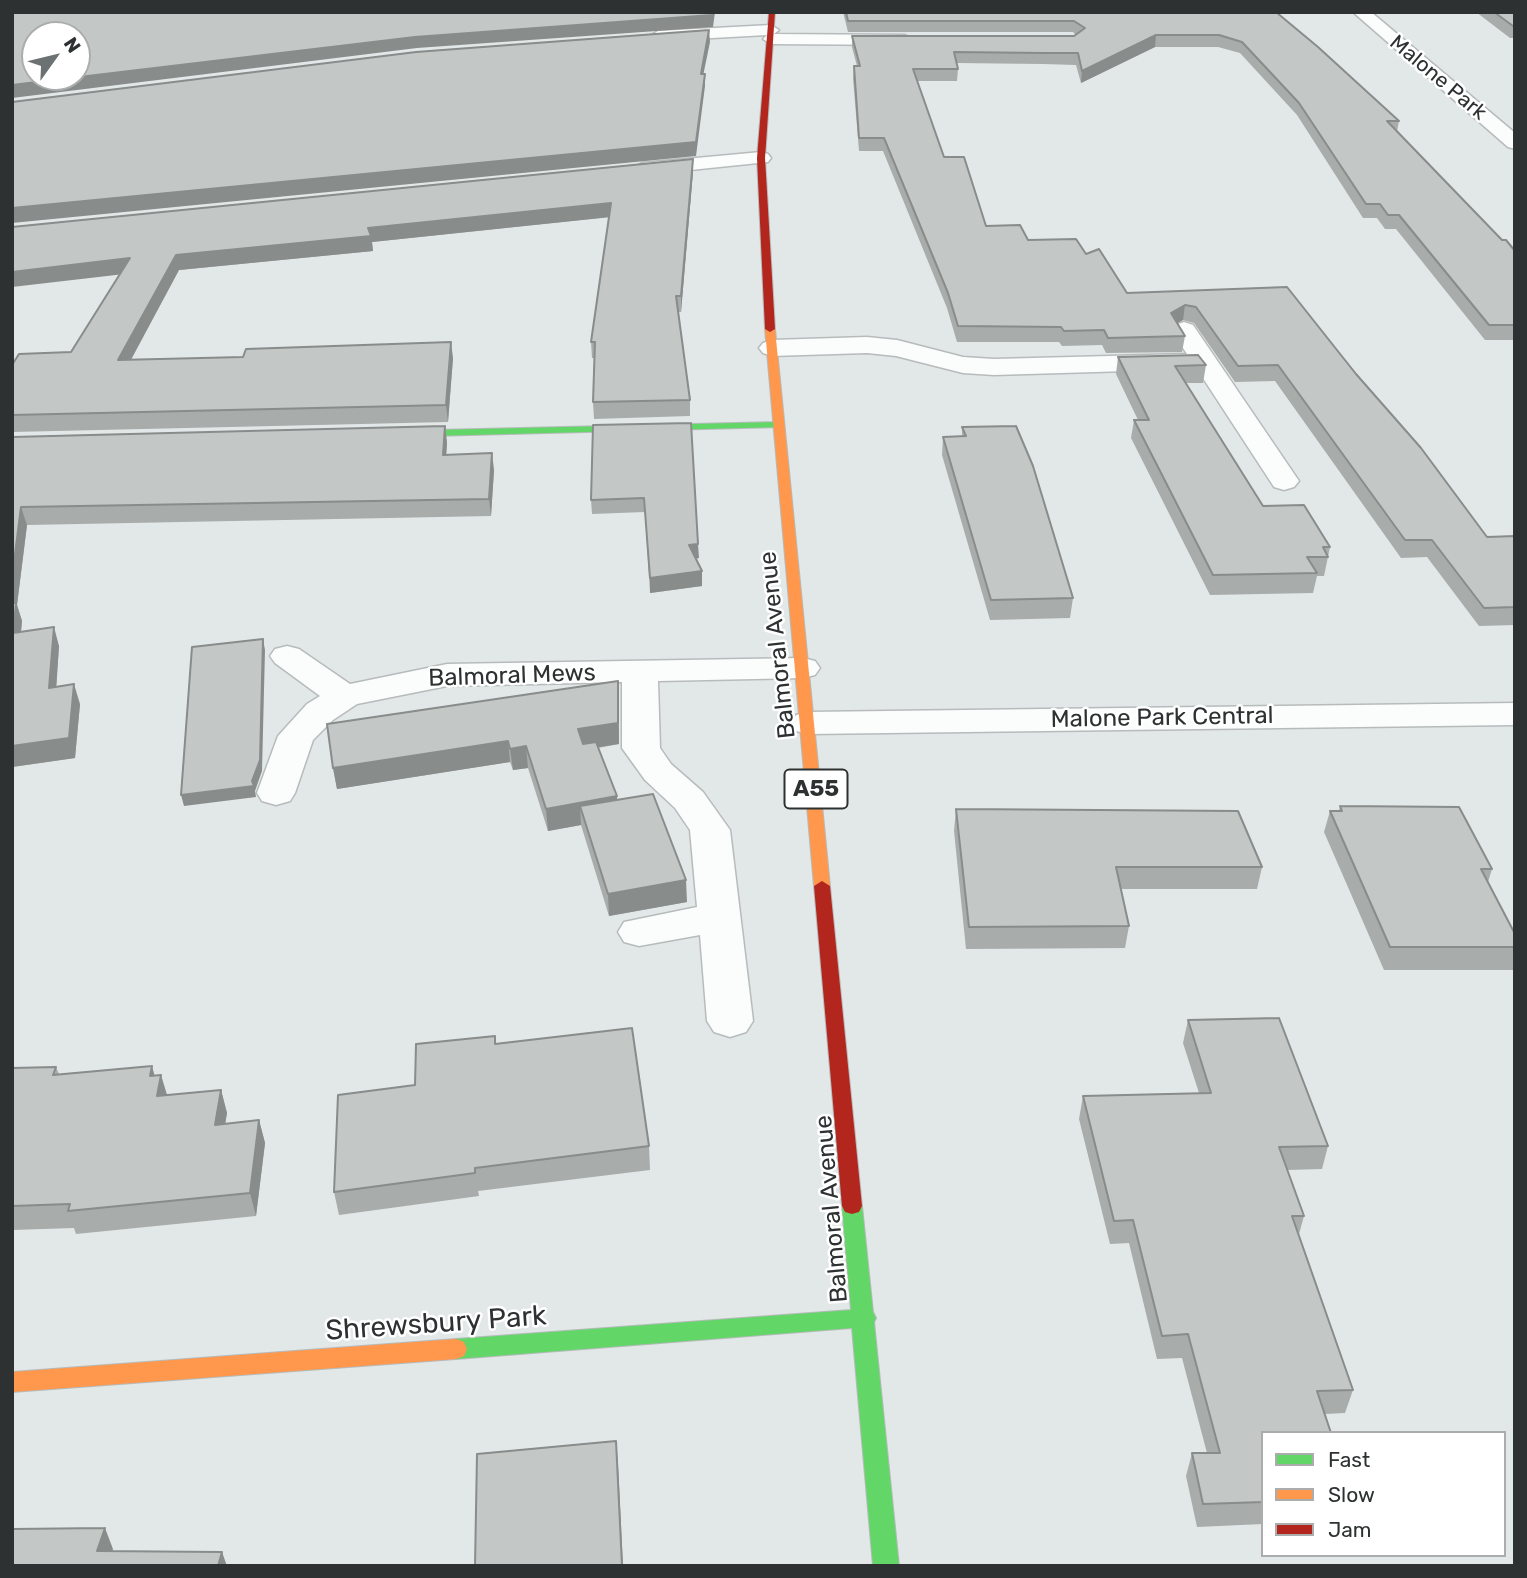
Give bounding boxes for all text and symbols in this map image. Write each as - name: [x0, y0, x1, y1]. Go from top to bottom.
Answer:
- north arrow: [21, 21, 91, 91]
- street label: Malone Park: [1384, 30, 1492, 126]
- text: N: [59, 33, 86, 57]
- street label: Balmoral Avenue: [754, 550, 802, 740]
- street label: Balmoral Mews: [428, 659, 596, 693]
- street label: Malone Park Central: [1050, 702, 1274, 734]
- road number: A55: [784, 769, 848, 808]
- street label: Balmoral Avenue: [809, 1114, 855, 1304]
- street label: Shrewsbury Park: [324, 1300, 548, 1348]
- legend: [1261, 1431, 1506, 1557]
- text: Fast: [1328, 1447, 1370, 1472]
- text: Slow: [1328, 1482, 1375, 1507]
- text: Jam: [1328, 1517, 1372, 1542]

